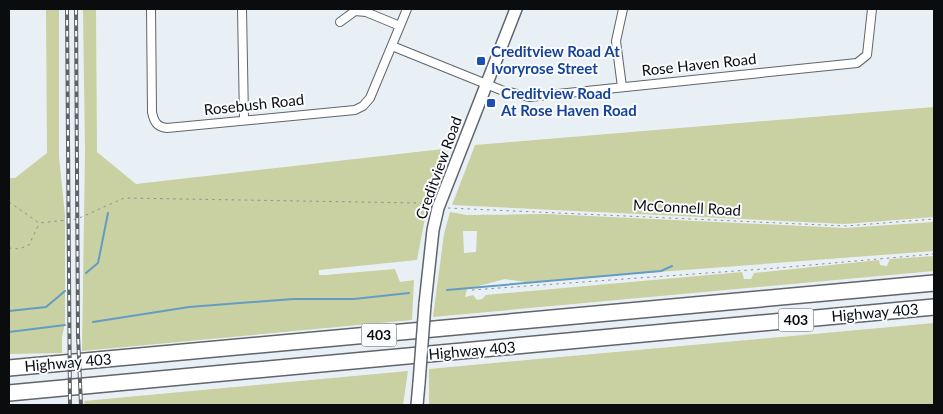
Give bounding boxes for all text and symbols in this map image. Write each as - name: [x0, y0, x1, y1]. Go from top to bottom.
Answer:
- place label: Creditview Road At Ivoryrose Street: [491, 42, 620, 77]
- street label: Rose Haven Road: [641, 49, 757, 79]
- marker: Creditview Road At Ivoryrose Street: [475, 55, 487, 67]
- place label: Creditview Road At Rose Haven Road: [500, 84, 637, 119]
- street label: Rosebush Road: [203, 90, 305, 118]
- marker: Creditview Road At Rose Haven Road: [485, 97, 497, 109]
- street label: Creditview Road: [411, 114, 465, 222]
- street label: McConnell Road: [633, 195, 741, 219]
- street label: Highway 403: [831, 299, 919, 325]
- road number: 403: [778, 308, 814, 332]
- road number: 403: [362, 324, 396, 346]
- street label: Highway 403: [428, 337, 516, 363]
- street label: Highway 403: [24, 349, 112, 375]

